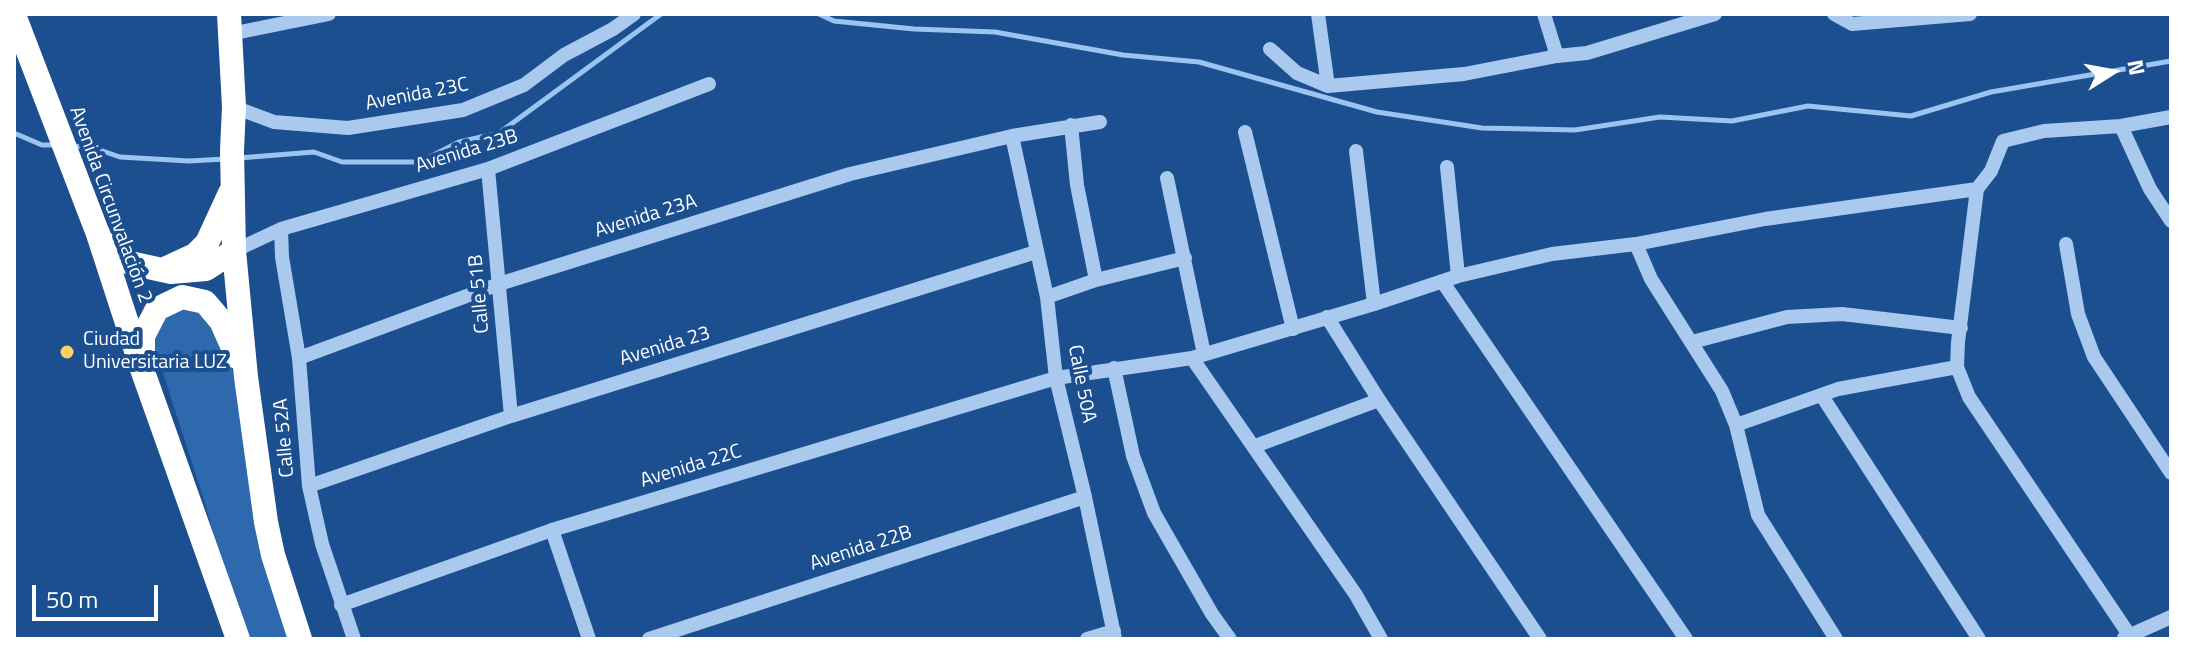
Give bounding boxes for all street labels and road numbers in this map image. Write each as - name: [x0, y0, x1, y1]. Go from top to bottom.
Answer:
- street label: Avenida 23C: [363, 73, 471, 117]
- street label: Avenida Circunvalación 2: [63, 103, 157, 307]
- street label: Avenida 23B: [413, 125, 521, 179]
- street label: Avenida 23A: [592, 190, 700, 244]
- street label: Calle 51B: [465, 253, 495, 335]
- street label: Avenida 23: [617, 322, 713, 372]
- street label: Calle 50A: [1062, 343, 1100, 425]
- street label: Calle 52A: [270, 398, 300, 478]
- street label: Avenida 22C: [638, 440, 744, 494]
- street label: Avenida 22B: [807, 521, 915, 577]

